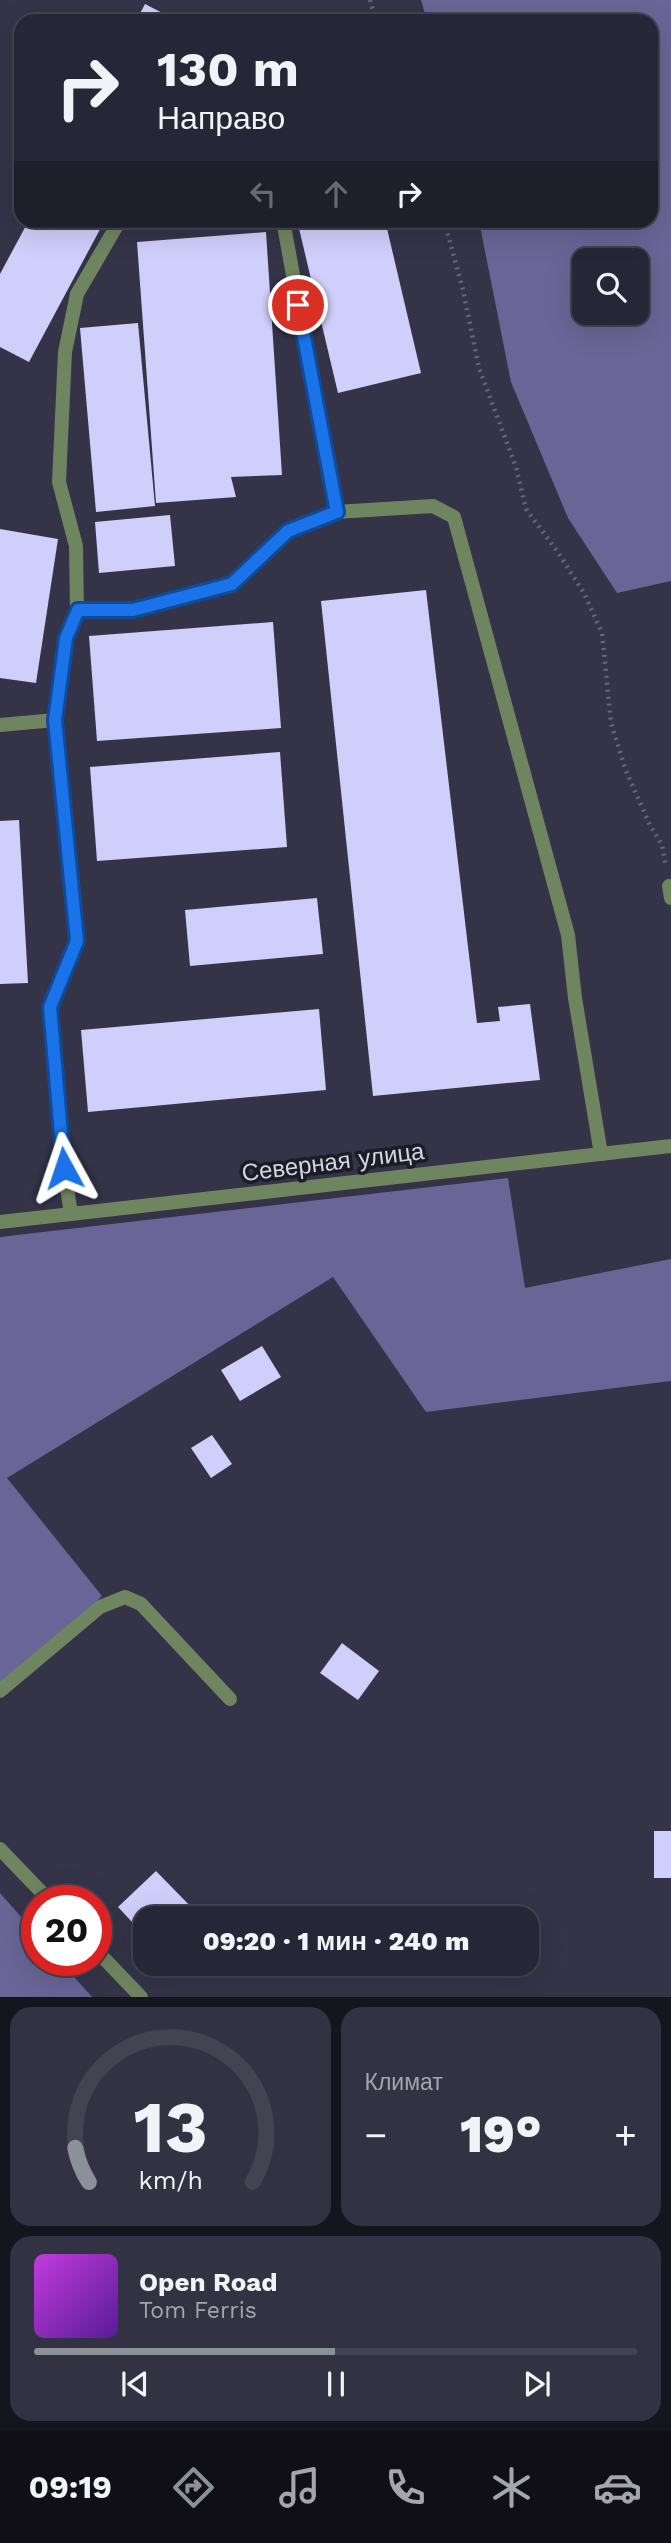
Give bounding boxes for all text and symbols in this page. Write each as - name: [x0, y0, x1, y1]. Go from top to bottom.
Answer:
- text: 130 m: [157, 40, 299, 98]
- icon: right: [42, 42, 133, 133]
- text: Направо: [157, 99, 285, 137]
- icon: left: [244, 175, 282, 213]
- icon: ahead: [317, 175, 355, 213]
- icon: right: [390, 175, 428, 213]
- map controls: [572, 248, 649, 325]
- button: search: [572, 248, 649, 325]
- pin: [268, 275, 328, 335]
- icon: arrive: [279, 286, 317, 324]
- position arrow: [27, 1131, 101, 1205]
- street label: Северная улица: [240, 1137, 426, 1187]
- speed limit sign: 20: [21, 1885, 112, 1976]
- text: 09:20 · 1 мин · 240 m: [203, 1926, 469, 1956]
- text: Климат: [365, 2069, 443, 2096]
- text: 13: [133, 2085, 208, 2171]
- text: 19°: [460, 2104, 542, 2165]
- text: −: [365, 2113, 387, 2157]
- text: +: [614, 2113, 637, 2157]
- text: km/h: [138, 2166, 202, 2195]
- text: Open Road: [139, 2267, 277, 2297]
- text: Tom Ferris: [139, 2297, 257, 2324]
- icon: previous: [116, 2365, 154, 2403]
- icon: pause: [317, 2365, 355, 2403]
- icon: next: [518, 2365, 556, 2403]
- icon: directions: [169, 2463, 218, 2512]
- icon: music: [275, 2463, 324, 2512]
- icon: phone: [381, 2463, 430, 2512]
- icon: climate: [487, 2463, 536, 2512]
- icon: car: [593, 2463, 642, 2512]
- text: 09:19: [29, 2468, 112, 2506]

